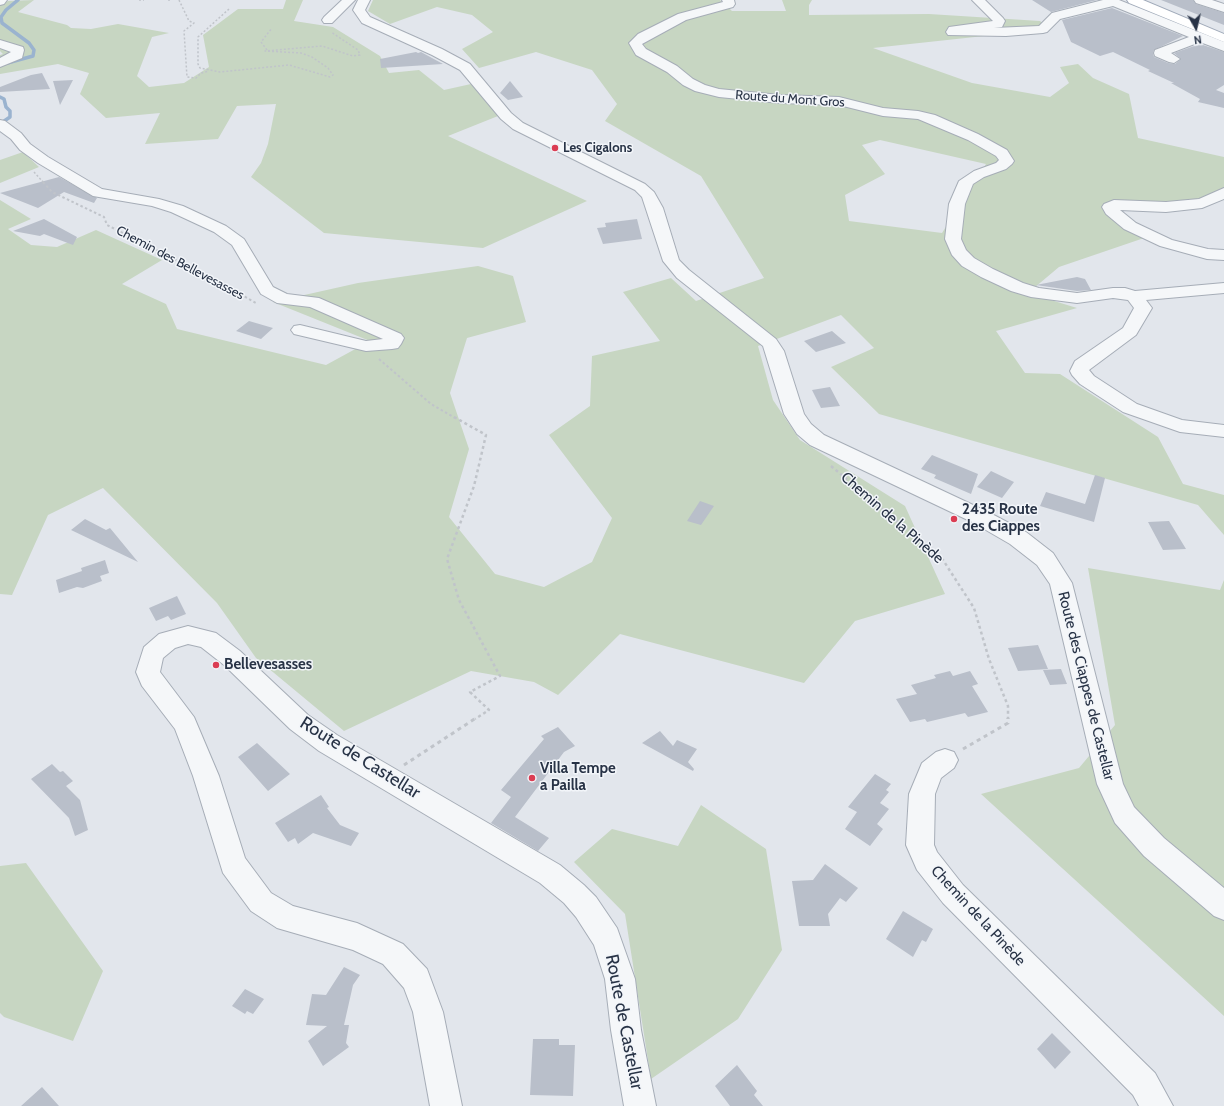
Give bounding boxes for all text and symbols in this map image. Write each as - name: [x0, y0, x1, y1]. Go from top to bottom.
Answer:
- north arrow: [1176, 8, 1216, 48]
- text: N: [1193, 32, 1202, 47]
- street label: Route du Mont Gros: [735, 87, 845, 111]
- place label: Les Cigalons: [563, 140, 632, 156]
- marker: Les Cigalons: [550, 143, 560, 153]
- street label: Chemin des Bellevesasses: [113, 223, 247, 303]
- street label: Chemin de la Pinède: [837, 468, 947, 568]
- place label: 2435 Route des Ciappes: [962, 501, 1040, 536]
- marker: 2435 Route des Ciappes: [949, 514, 959, 524]
- street label: Route des Ciappes de Castellar: [1054, 590, 1118, 782]
- place label: Bellevesasses: [224, 656, 312, 674]
- marker: Bellevesasses: [211, 660, 221, 670]
- street label: Route de Castellar: [296, 712, 424, 804]
- place label: Villa Tempe a Pailla: [540, 760, 616, 795]
- marker: Villa Tempe a Pailla: [527, 773, 537, 783]
- street label: Chemin de la Pinède: [927, 862, 1029, 970]
- street label: Route de Castellar: [600, 952, 648, 1092]

